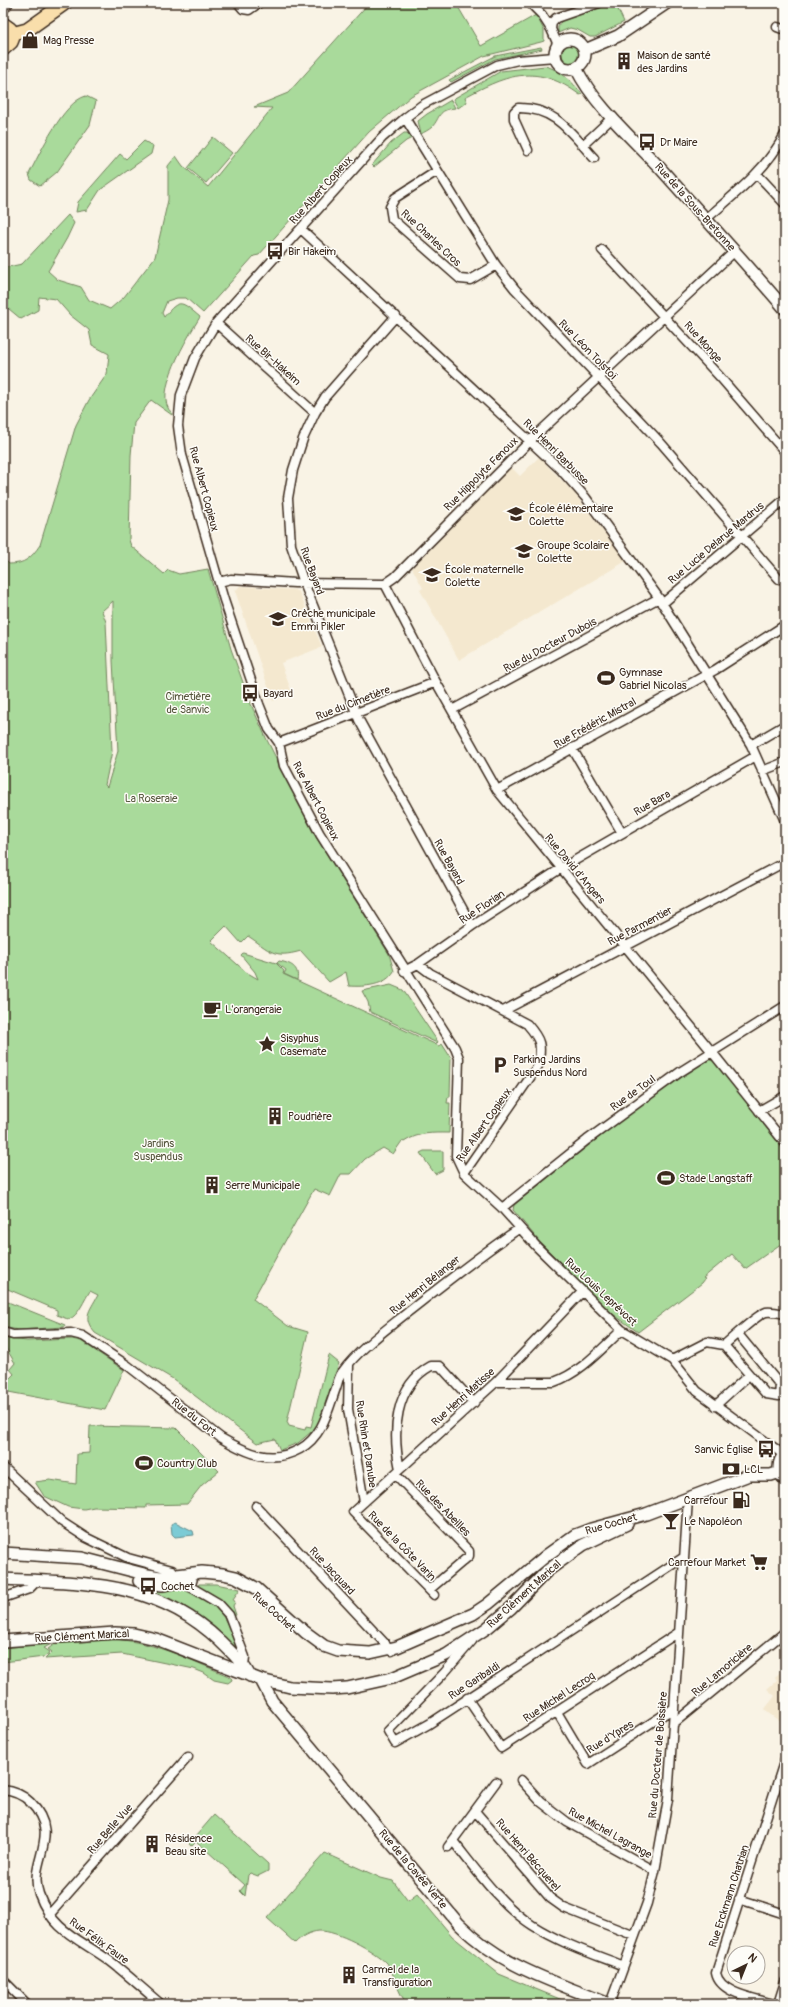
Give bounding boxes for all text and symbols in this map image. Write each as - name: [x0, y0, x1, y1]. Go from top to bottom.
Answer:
- shop icon: Mag Presse: [20, 30, 40, 50]
- place label: Mag Presse: [43, 34, 95, 47]
- place label: Maison de santé des Jardins: [637, 49, 711, 75]
- building icon: Maison de santé des Jardins: [614, 51, 634, 71]
- bus stop icon: Dr Maire: [637, 132, 657, 152]
- place label: Dr Maire: [660, 136, 698, 149]
- street label: Rue Albert Copieux: [287, 153, 355, 227]
- street label: Rue de la Sous-Bretonne: [652, 160, 738, 254]
- street label: Rue Charles Cros: [398, 207, 464, 269]
- bus stop icon: Bir Hakeim: [265, 241, 285, 261]
- place label: Bir Hakeim: [288, 245, 336, 258]
- street label: Rue Léon Tolstoï: [556, 317, 620, 383]
- street label: Rue Monge: [681, 319, 725, 366]
- street label: Rue Bir-Hakeim: [243, 332, 304, 388]
- street label: Rue Henri Barbusse: [521, 417, 592, 488]
- street label: Rue Hippolyte Fenoux: [441, 434, 521, 514]
- street label: Rue Albert Copieux: [186, 445, 222, 533]
- street label: Rue Lucie Delarue Mardrus: [666, 499, 766, 587]
- place label: École élémentaire Colette: [529, 502, 614, 528]
- school or university icon: École élémentaire Colette: [506, 504, 526, 524]
- place label: Groupe Scolaire Colette: [537, 539, 610, 565]
- school or university icon: Groupe Scolaire Colette: [514, 541, 534, 561]
- street label: Rue Bayard: [297, 545, 327, 597]
- place label: École maternelle Colette: [445, 563, 524, 589]
- school or university icon: École maternelle Colette: [422, 565, 442, 585]
- place label: Crèche municipale Emmi Pikler: [291, 607, 376, 633]
- school or university icon: Crèche municipale Emmi Pikler: [268, 609, 288, 629]
- street label: Rue du Docteur Dubois: [501, 615, 599, 675]
- place label: Gymnase Gabriel Nicolas: [619, 666, 687, 692]
- sports icon: Gymnase Gabriel Nicolas: [596, 668, 616, 688]
- bus stop icon: Bayard: [240, 683, 260, 703]
- street label: Rue du Cimetière: [314, 683, 392, 723]
- place label: Bayard: [263, 687, 293, 700]
- park label: Cimetière de Sanvic: [165, 690, 211, 716]
- street label: Rue Frédéric Mistral: [552, 695, 638, 751]
- street label: Rue Albert Copieux: [290, 759, 342, 843]
- street label: Rue Bara: [631, 787, 673, 819]
- park label: La Roseraie: [125, 792, 178, 805]
- street label: Rue David d'Angers: [542, 831, 608, 907]
- street label: Rue Bayard: [431, 837, 467, 887]
- street label: Rue Florian: [457, 887, 507, 927]
- street label: Rue Parmentier: [606, 904, 675, 948]
- cafe icon: L'orangeraie: [202, 999, 222, 1019]
- place label: L'orangeraie: [225, 1003, 282, 1016]
- place label: Sisyphus Casemate: [280, 1032, 327, 1058]
- place icon: Sisyphus Casemate: [257, 1034, 277, 1054]
- place label: Parking Jardins Suspendus Nord: [513, 1053, 587, 1079]
- parking icon: Parking Jardins Suspendus Nord: [490, 1055, 510, 1075]
- street label: Rue de Toul: [608, 1072, 658, 1114]
- street label: Rue Albert Copieux: [454, 1085, 514, 1165]
- building icon: Poudrière: [265, 1106, 285, 1126]
- place label: Poudrière: [288, 1110, 332, 1123]
- park label: Jardins Suspendus: [133, 1137, 183, 1163]
- sports icon: Stade Langstaff: [656, 1168, 676, 1188]
- place label: Stade Langstaff: [679, 1172, 753, 1185]
- building icon: Serre Municipale: [202, 1175, 222, 1195]
- place label: Serre Municipale: [225, 1179, 300, 1192]
- street label: Rue Henri Bélanger: [387, 1253, 463, 1317]
- street label: Rue Louis Leprévost: [562, 1255, 640, 1329]
- street label: Rue Henri Matisse: [429, 1365, 498, 1429]
- street label: Rue du Fort: [169, 1395, 219, 1439]
- street label: Rue Rhin et Danube: [353, 1399, 379, 1489]
- bus stop icon: Sanvic Église: [756, 1439, 776, 1459]
- place label: Sanvic Église: [694, 1443, 754, 1456]
- sports icon: Country Club: [134, 1453, 154, 1473]
- place label: Country Club: [157, 1457, 217, 1470]
- bank icon: LCL: [721, 1459, 741, 1479]
- place label: LCL: [744, 1463, 763, 1476]
- street label: Rue des Abeilles: [413, 1477, 473, 1539]
- fuel station icon: Carrefour: [731, 1490, 751, 1510]
- place label: Carrefour: [684, 1494, 728, 1507]
- street label: Rue de la Côte Varin: [365, 1508, 439, 1584]
- street label: Rue Cochet: [584, 1510, 639, 1538]
- bar icon: Le Napoléon: [661, 1511, 681, 1531]
- place label: Le Napoléon: [684, 1515, 742, 1528]
- street label: Rue Jacquard: [307, 1544, 357, 1598]
- supermarket icon: Carrefour Market: [749, 1552, 769, 1572]
- place label: Carrefour Market: [668, 1556, 747, 1569]
- street label: Rue Clément Marical: [484, 1557, 564, 1631]
- bus stop icon: Cochet: [138, 1576, 158, 1596]
- place label: Cochet: [161, 1580, 195, 1593]
- street label: Rue Cochet: [250, 1589, 298, 1635]
- street label: Rue Clément Marical: [34, 1627, 130, 1645]
- street label: Rue Lamoricière: [689, 1641, 755, 1699]
- street label: Rue Garibaldi: [446, 1660, 502, 1702]
- street label: Rue Michel Lecroq: [521, 1669, 597, 1725]
- street label: Rue du Docteur de Boissière: [646, 1690, 670, 1819]
- street label: Rue d'Ypres: [584, 1718, 636, 1756]
- street label: Rue Belle Vue: [85, 1801, 136, 1857]
- street label: Rue Michel Lagrange: [566, 1805, 655, 1862]
- street label: Rue Henri Bécquerel: [493, 1816, 563, 1894]
- street label: Rue de la Cavée Verte: [376, 1827, 450, 1912]
- place label: Résidence Beau site: [165, 1832, 213, 1858]
- building icon: Résidence Beau site: [142, 1834, 162, 1854]
- street label: Rue Erckmann Chatrian: [706, 1843, 752, 1949]
- street label: Rue Félix Faure: [67, 1915, 132, 1967]
- north arrow: [726, 1945, 766, 1985]
- text: N: [745, 1951, 760, 1966]
- place label: Carmel de la Transfiguration: [362, 1963, 432, 1989]
- building icon: Carmel de la Transfiguration: [339, 1965, 359, 1985]

